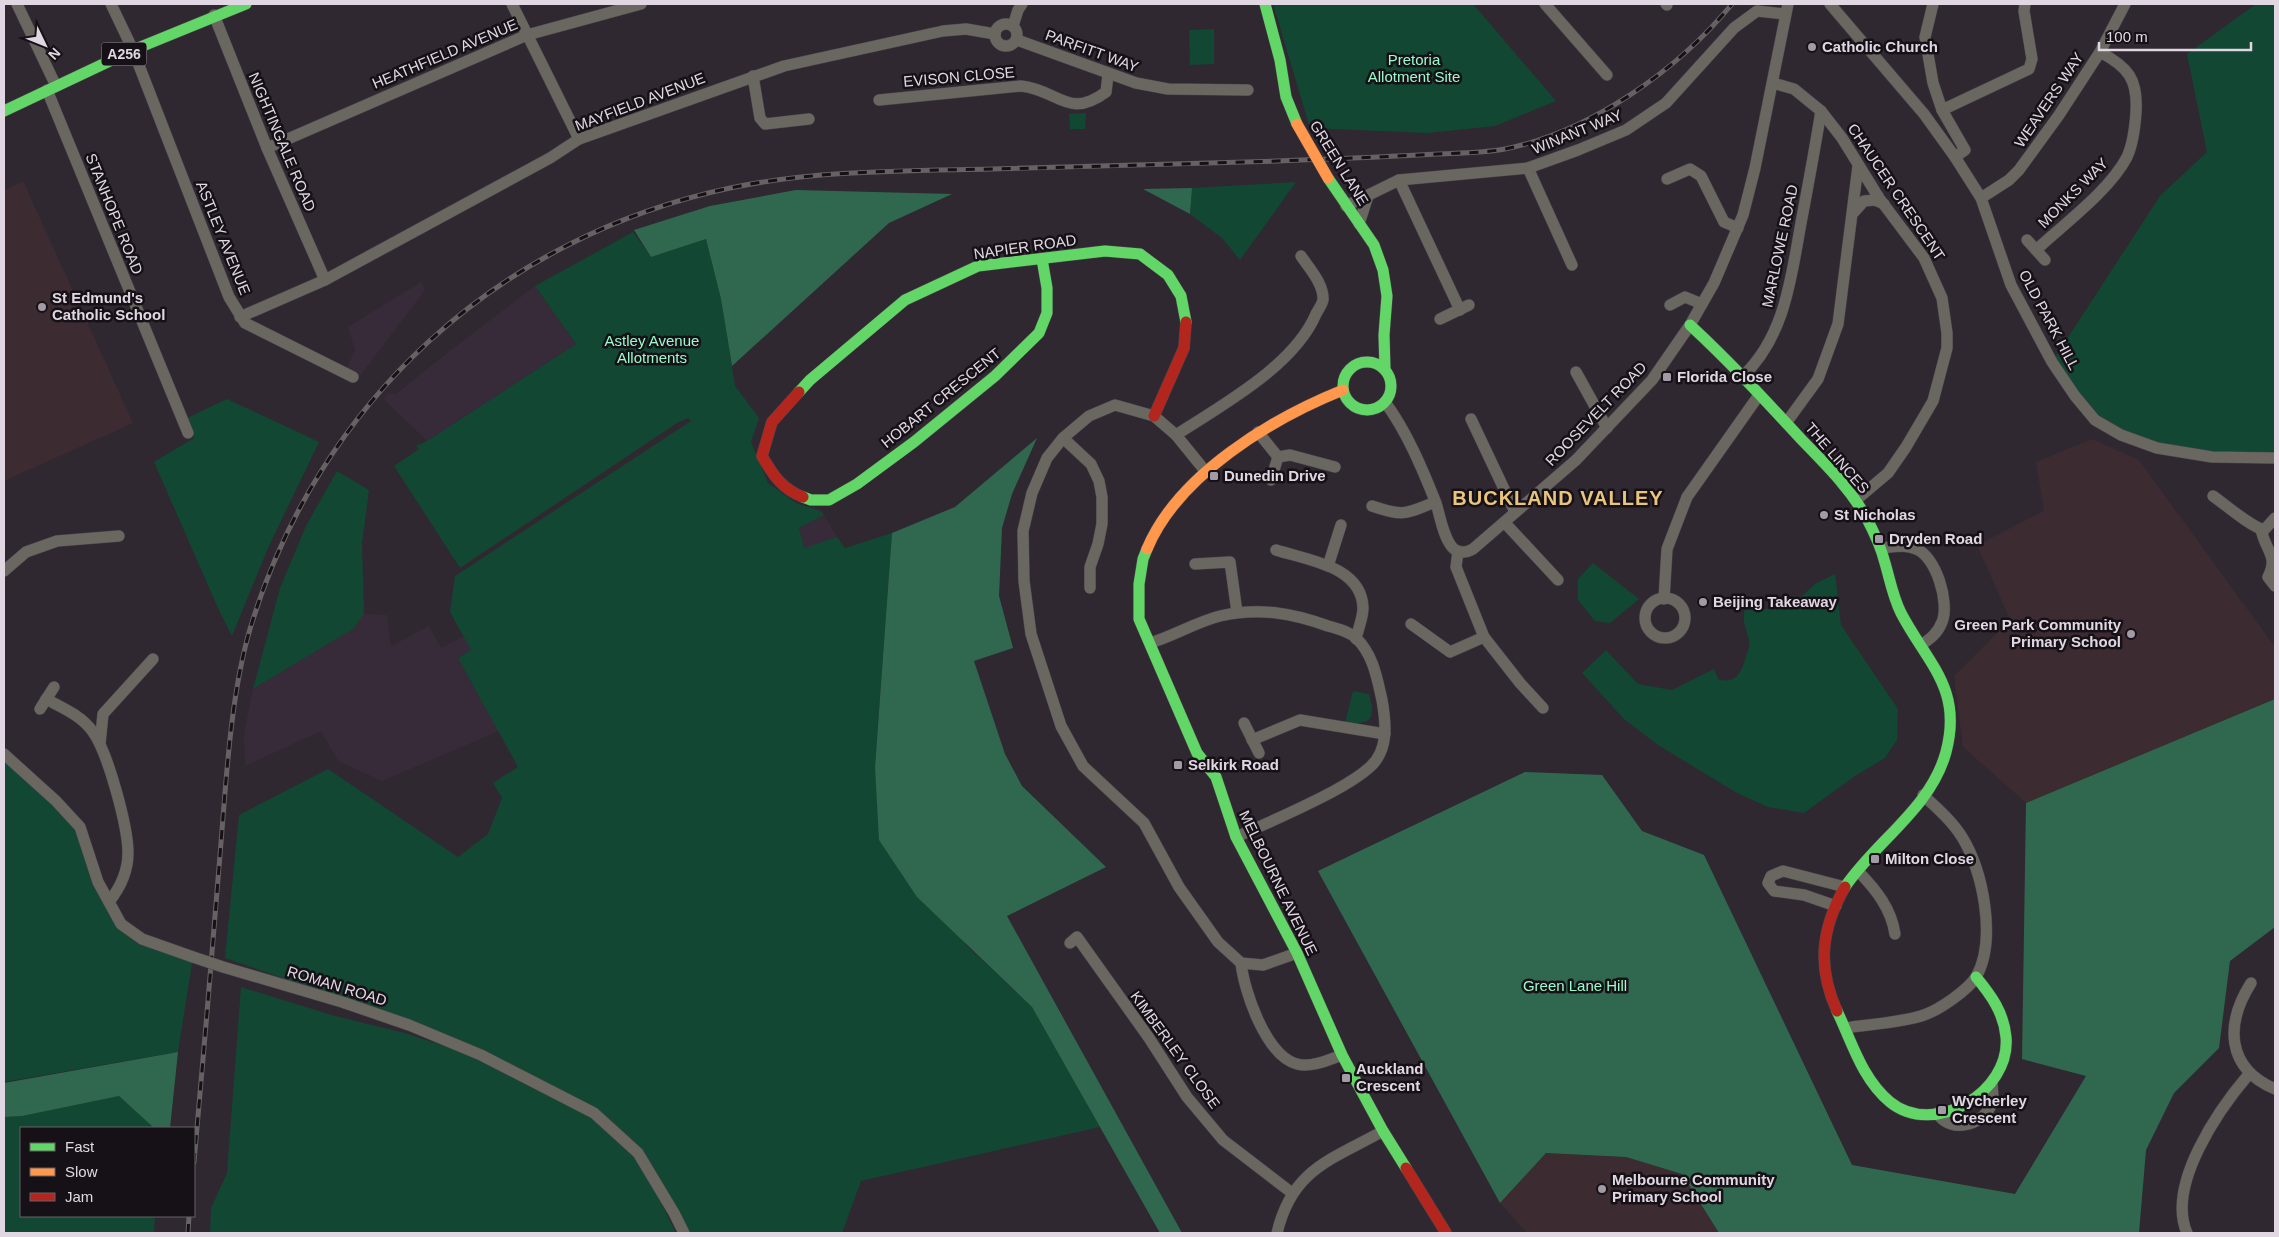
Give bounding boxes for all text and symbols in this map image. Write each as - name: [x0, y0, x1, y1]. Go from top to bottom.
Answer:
- street label: HEATHFIELD AVENUE: [370, 15, 520, 92]
- north arrow: [20, 20, 70, 70]
- scale bar: [2099, 20, 2252, 52]
- street label: PARFITT WAY: [1043, 26, 1141, 75]
- text: 100 m: [2106, 28, 2148, 45]
- place label: Catholic Church: [1822, 38, 1938, 55]
- marker: Catholic Church: [1806, 41, 1818, 53]
- road number: A256: [102, 42, 146, 66]
- text: N: [45, 45, 64, 63]
- street label: WEAVERS WAY: [2011, 49, 2087, 150]
- park label: Pretoria Allotment Site: [1368, 51, 1460, 85]
- street label: EVISON CLOSE: [903, 63, 1015, 90]
- street label: MAYFIELD AVENUE: [572, 69, 707, 134]
- street label: NIGHTINGALE ROAD: [245, 70, 319, 214]
- street label: WINANT WAY: [1529, 106, 1624, 157]
- street label: GREEN LANE: [1307, 117, 1372, 208]
- street label: CHAUCER CRESCENT: [1844, 120, 1948, 263]
- street label: STANHOPE ROAD: [82, 151, 147, 277]
- street label: MONKS WAY: [2034, 154, 2111, 231]
- street label: ASTLEY AVENUE: [193, 178, 254, 297]
- street label: MARLOWE ROAD: [1758, 183, 1801, 309]
- street label: NAPIER ROAD: [973, 231, 1077, 262]
- street label: OLD PARK HILL: [2016, 267, 2083, 373]
- place label: St Edmund's Catholic School: [52, 289, 165, 323]
- marker: St Edmund's Catholic School: [36, 301, 48, 313]
- park label: Astley Avenue Allotments: [605, 332, 699, 366]
- street label: HOBART CRESCENT: [878, 344, 1004, 451]
- street label: ROOSEVELT ROAD: [1542, 358, 1650, 469]
- place label: Florida Close: [1677, 368, 1772, 385]
- marker: Florida Close: [1661, 371, 1673, 383]
- street label: THE LINCES: [1802, 419, 1873, 497]
- place label: Dunedin Drive: [1224, 467, 1326, 484]
- marker: Dunedin Drive: [1208, 470, 1220, 482]
- district label: BUCKLAND VALLEY: [1452, 487, 1664, 509]
- place label: St Nicholas: [1834, 506, 1916, 523]
- marker: St Nicholas: [1818, 509, 1830, 521]
- place label: Dryden Road: [1889, 530, 1982, 547]
- marker: Dryden Road: [1873, 533, 1885, 545]
- place label: Beijing Takeaway: [1713, 593, 1838, 610]
- marker: Beijing Takeaway: [1697, 596, 1709, 608]
- place label: Green Park Community Primary School: [1954, 616, 2122, 650]
- marker: Green Park Community Primary School: [2125, 628, 2137, 640]
- place label: Selkirk Road: [1188, 756, 1279, 773]
- marker: Selkirk Road: [1172, 759, 1184, 771]
- street label: MELBOURNE AVENUE: [1236, 808, 1321, 958]
- place label: Milton Close: [1885, 850, 1974, 867]
- marker: Milton Close: [1869, 853, 1881, 865]
- street label: ROMAN ROAD: [285, 962, 389, 1009]
- park label: Green Lane Hill: [1523, 977, 1627, 994]
- street label: KIMBERLEY CLOSE: [1127, 988, 1224, 1112]
- place label: Auckland Crescent: [1356, 1060, 1424, 1094]
- marker: Auckland Crescent: [1340, 1072, 1352, 1084]
- place label: Wycherley Crescent: [1952, 1092, 2027, 1126]
- marker: Wycherley Crescent: [1936, 1104, 1948, 1116]
- legend: [20, 1127, 195, 1217]
- text: Fast: [65, 1138, 95, 1155]
- text: Slow: [65, 1163, 98, 1180]
- place label: Melbourne Community Primary School: [1612, 1171, 1775, 1205]
- marker: Melbourne Community Primary School: [1596, 1183, 1608, 1195]
- text: Jam: [65, 1188, 93, 1205]

